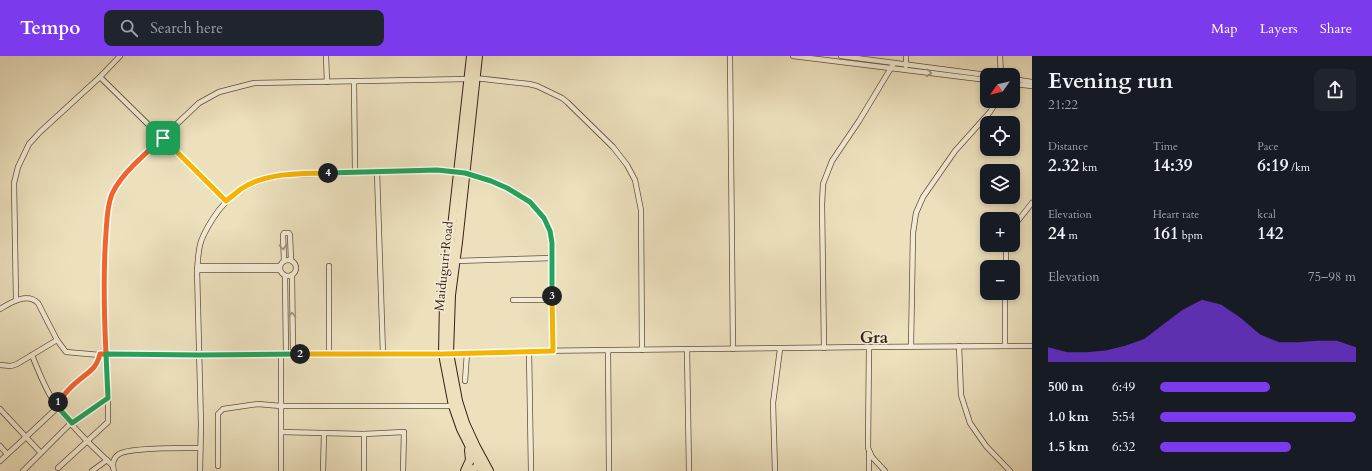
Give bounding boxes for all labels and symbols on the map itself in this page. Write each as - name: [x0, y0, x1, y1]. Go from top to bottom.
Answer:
- one-way arrow: [926, 68, 932, 77]
- north arrow: [980, 68, 1020, 108]
- pin: [146, 121, 180, 155]
- pin: 4: [318, 163, 338, 183]
- street label: Maiduguri Road: [430, 220, 458, 312]
- one-way arrow: [279, 244, 288, 250]
- pin: 3: [542, 286, 562, 306]
- one-way arrow: [288, 312, 296, 318]
- district label: Gra: [860, 326, 889, 349]
- pin: 2: [290, 344, 310, 364]
- pin: 1: [48, 392, 68, 412]

